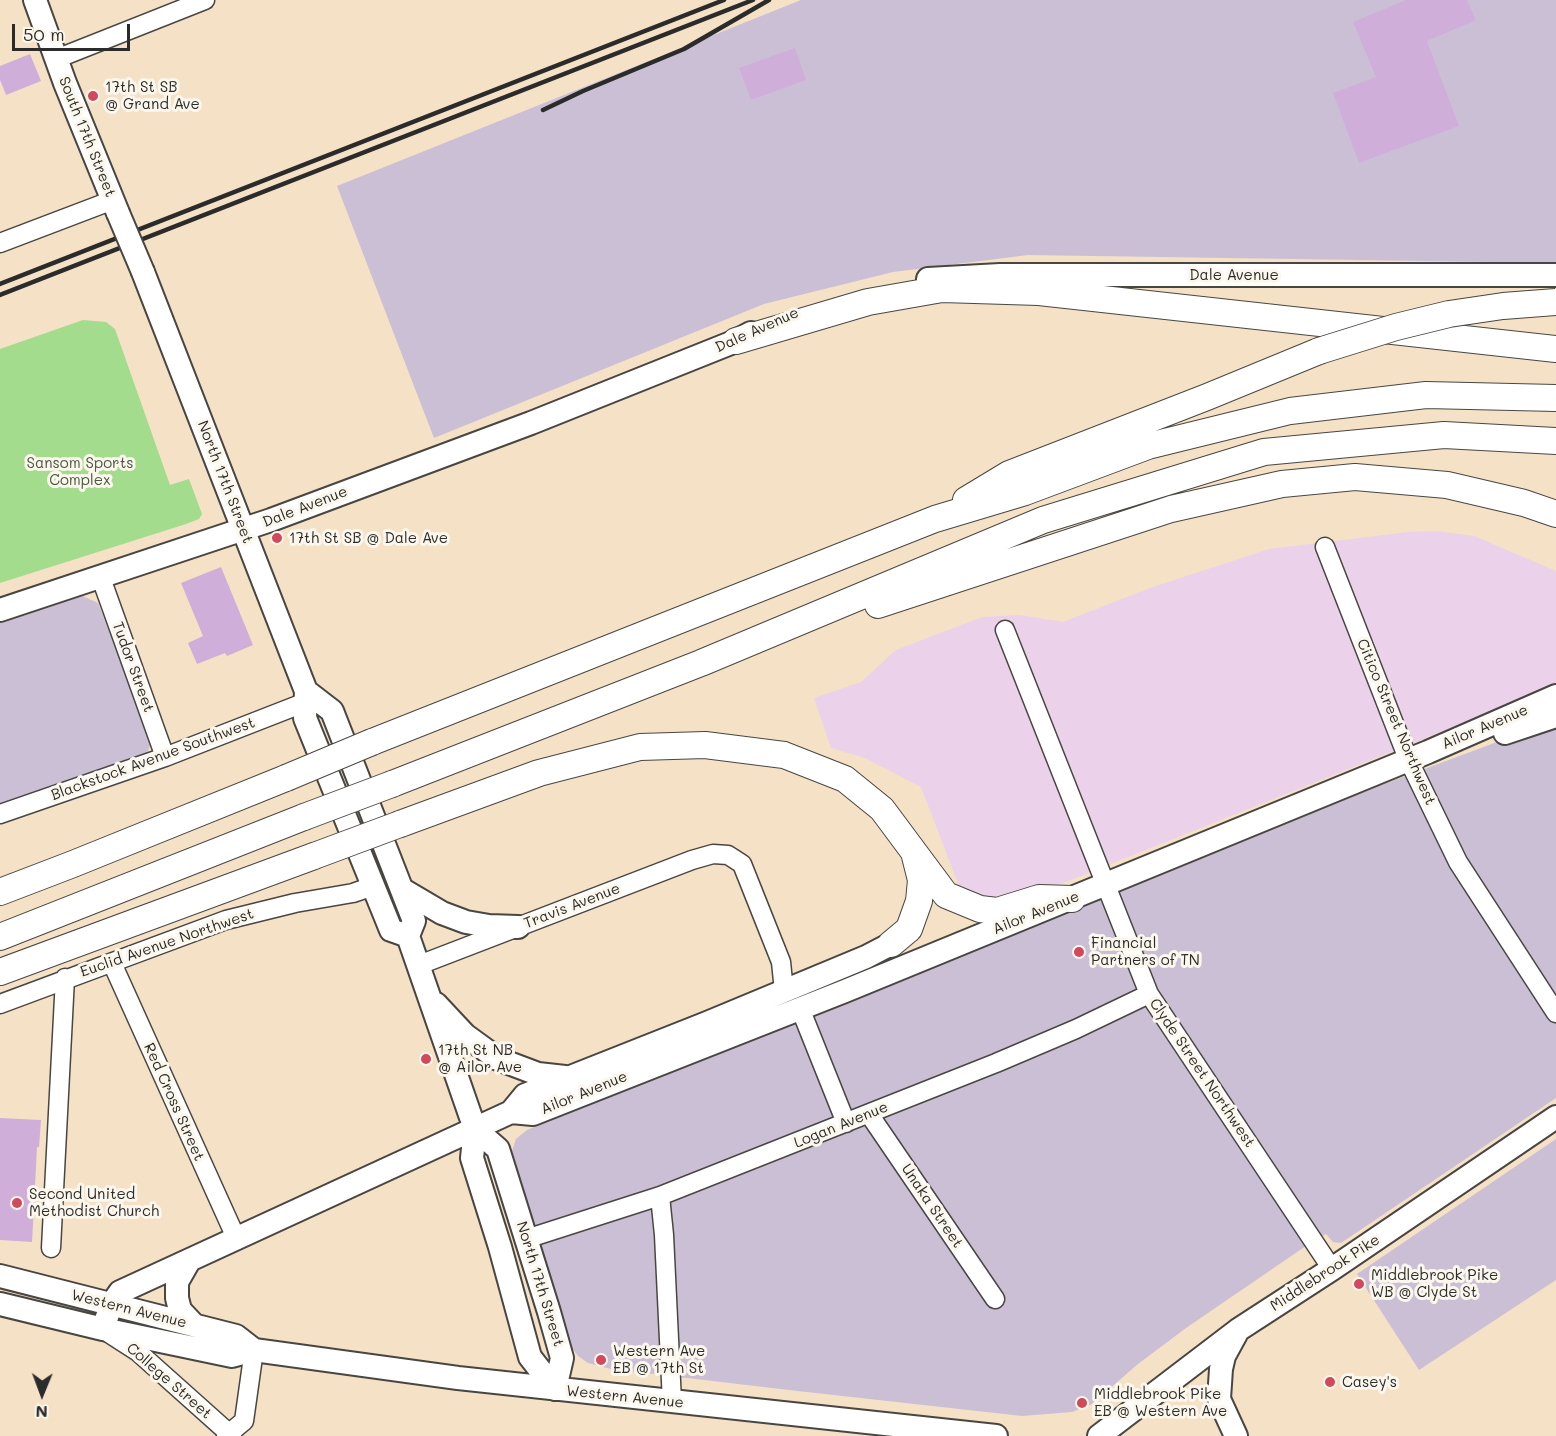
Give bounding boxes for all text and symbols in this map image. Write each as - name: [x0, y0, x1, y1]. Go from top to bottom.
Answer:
- scale bar: [15, 12, 134, 50]
- text: 50 m: [23, 22, 65, 46]
- street label: South 17th Street: [55, 74, 119, 200]
- place label: 17th St SB @ Grand Ave: [105, 78, 200, 113]
- marker: 17th St SB @ Grand Ave: [86, 89, 100, 103]
- street label: Dale Avenue: [1189, 266, 1279, 284]
- street label: Dale Avenue: [713, 304, 801, 356]
- street label: North 17th Street: [193, 418, 257, 546]
- park label: Sansom Sports Complex: [26, 454, 134, 489]
- street label: Dale Avenue: [260, 483, 350, 531]
- place label: 17th St SB @ Dale Ave: [289, 529, 448, 547]
- marker: 17th St SB @ Dale Ave: [270, 531, 284, 545]
- street label: Tudor Street: [108, 619, 158, 715]
- street label: Citico Street Northwest: [1353, 636, 1439, 808]
- street label: Ailor Avenue: [1439, 701, 1531, 753]
- street label: Blackstock Avenue Southwest: [49, 714, 257, 804]
- street label: Travis Avenue: [521, 879, 623, 933]
- street label: Ailor Avenue: [990, 887, 1082, 939]
- street label: Euclid Avenue Northwest: [78, 905, 256, 981]
- place label: Financial Partners of TN: [1091, 934, 1200, 969]
- marker: Financial Partners of TN: [1072, 945, 1086, 959]
- street label: Clyde Street Northwest: [1145, 995, 1259, 1151]
- street label: Red Cross Street: [140, 1040, 208, 1164]
- place label: 17th St NB @ Ailor Ave: [438, 1041, 522, 1076]
- marker: 17th St NB @ Ailor Ave: [419, 1052, 433, 1066]
- street label: Ailor Avenue: [538, 1067, 630, 1119]
- street label: Logan Avenue: [791, 1098, 891, 1152]
- street label: Unaka Street: [897, 1161, 967, 1251]
- place label: Second United Methodist Church: [29, 1185, 159, 1220]
- marker: Second United Methodist Church: [10, 1196, 24, 1210]
- street label: North 17th Street: [512, 1219, 568, 1349]
- street label: Middlebrook Pike: [1267, 1231, 1383, 1315]
- place label: Middlebrook Pike WB @ Clyde St: [1371, 1266, 1498, 1301]
- marker: Middlebrook Pike WB @ Clyde St: [1352, 1277, 1366, 1291]
- street label: Western Avenue: [69, 1286, 189, 1332]
- street label: College Street: [123, 1339, 215, 1423]
- place label: Western Ave EB @ 17th St: [613, 1342, 705, 1377]
- marker: Western Ave EB @ 17th St: [594, 1353, 608, 1367]
- north arrow: [12, 1364, 72, 1424]
- place label: Casey's: [1342, 1373, 1397, 1391]
- marker: Casey's: [1323, 1375, 1337, 1389]
- street label: Western Avenue: [565, 1382, 685, 1412]
- place label: Middlebrook Pike EB @ Western Ave: [1094, 1385, 1227, 1420]
- marker: Middlebrook Pike EB @ Western Ave: [1075, 1396, 1089, 1410]
- text: N: [35, 1402, 48, 1423]

